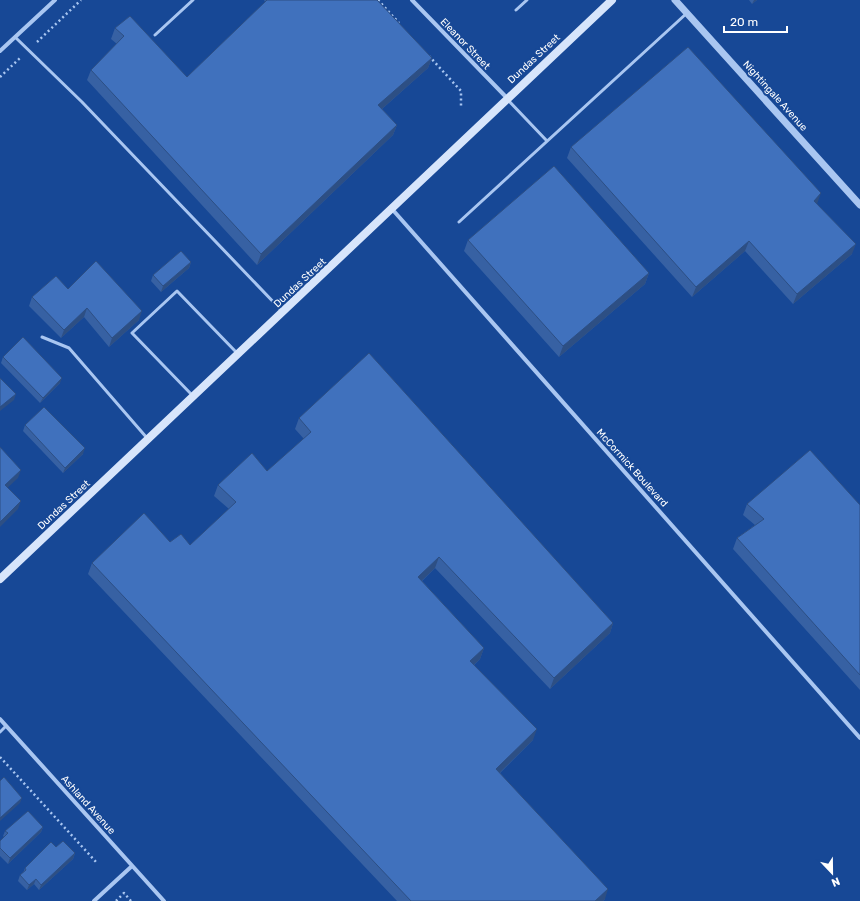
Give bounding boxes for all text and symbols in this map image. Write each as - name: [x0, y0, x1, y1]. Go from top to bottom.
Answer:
- scale bar: [724, 8, 787, 34]
- text: 20 m: [730, 15, 758, 29]
- street label: Eleanor Street: [438, 16, 492, 72]
- street label: Dundas Street: [505, 32, 563, 86]
- street label: Nightingale Avenue: [740, 58, 810, 134]
- street label: Dundas Street: [271, 256, 329, 310]
- street label: McCormick Boulevard: [594, 427, 670, 510]
- street label: Dundas Street: [35, 478, 93, 532]
- street label: Ashland Avenue: [58, 773, 118, 837]
- north arrow: [812, 853, 852, 893]
- text: N: [829, 874, 842, 889]

